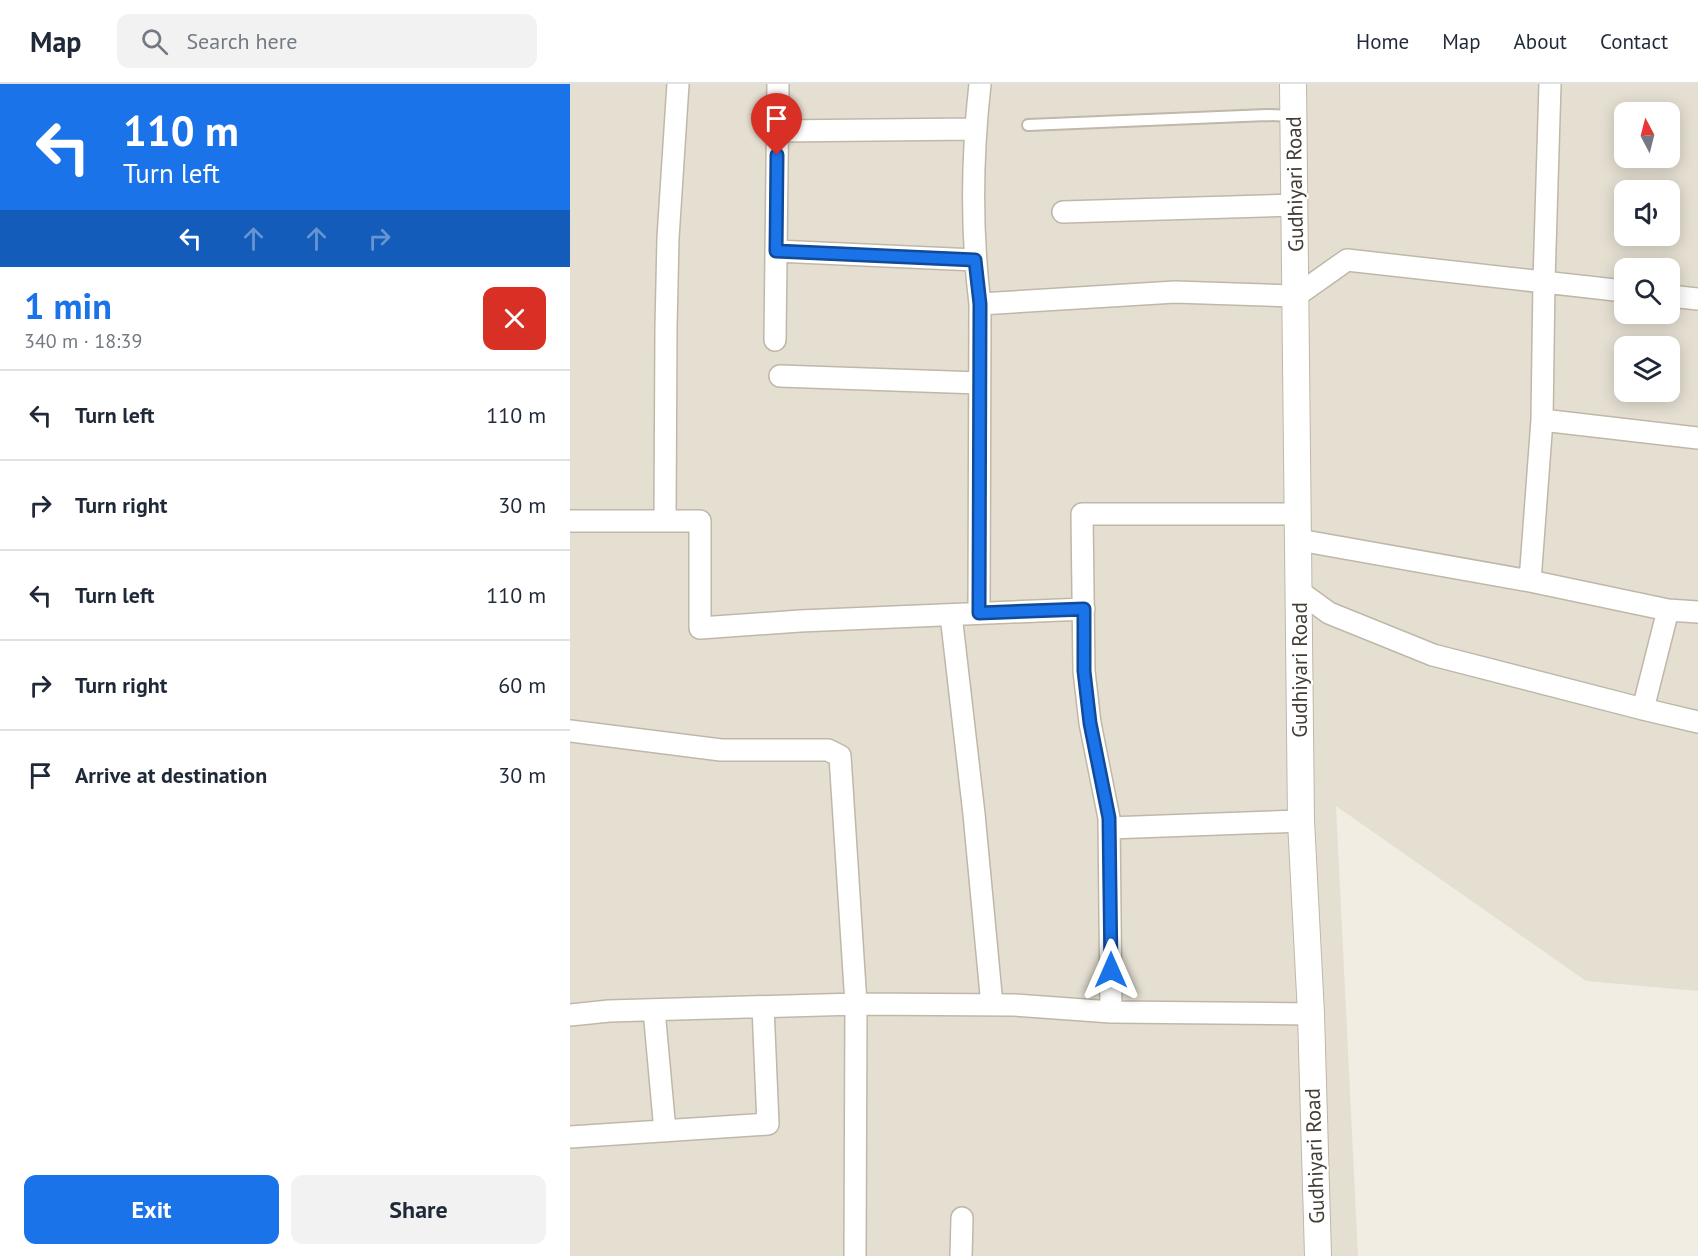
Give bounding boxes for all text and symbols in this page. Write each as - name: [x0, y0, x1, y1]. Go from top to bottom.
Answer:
- search box: [117, 14, 537, 68]
- text: Map: [30, 23, 81, 60]
- icon: search: [138, 25, 171, 58]
- text: Search here: [186, 27, 297, 55]
- text: Home: [1356, 28, 1409, 55]
- text: Map: [1442, 28, 1481, 55]
- text: About: [1514, 28, 1567, 55]
- text: Contact: [1600, 28, 1668, 55]
- pin: [751, 93, 802, 155]
- icon: arrive: [760, 102, 793, 135]
- north arrow: [1614, 102, 1680, 168]
- map controls: [1614, 102, 1680, 402]
- text: 110 m: [123, 103, 239, 158]
- icon: left: [24, 108, 102, 186]
- street label: Gudhiyari Road: [1280, 116, 1309, 252]
- text: Turn left: [123, 156, 220, 190]
- button: sound: [1614, 180, 1680, 246]
- icon: left: [174, 222, 207, 255]
- icon: ahead: [237, 222, 270, 255]
- icon: ahead: [300, 222, 333, 255]
- icon: right: [363, 222, 396, 255]
- button: search: [1614, 258, 1680, 324]
- text: 1 min: [24, 282, 112, 329]
- button: close: [483, 287, 546, 350]
- text: 340 m · 18:39: [24, 328, 142, 354]
- button: layers: [1614, 336, 1680, 402]
- icon: left: [24, 399, 57, 432]
- text: Turn left: [75, 401, 155, 429]
- text: 110 m: [486, 401, 546, 429]
- icon: right: [24, 489, 57, 522]
- text: Turn right: [75, 491, 167, 519]
- text: 30 m: [498, 491, 546, 519]
- icon: left: [24, 579, 57, 612]
- text: Turn left: [75, 581, 155, 609]
- text: 110 m: [486, 581, 546, 609]
- street label: Gudhiyari Road: [1286, 602, 1313, 738]
- icon: right: [24, 669, 57, 702]
- text: Turn right: [75, 671, 167, 699]
- text: 60 m: [498, 671, 546, 699]
- icon: arrive: [24, 759, 57, 792]
- text: Arrive at destination: [75, 761, 267, 789]
- text: 30 m: [498, 761, 546, 789]
- position arrow: [1079, 938, 1143, 1002]
- street label: Gudhiyari Road: [1299, 1088, 1330, 1224]
- button: Exit: [24, 1175, 279, 1244]
- button: Share: [291, 1175, 546, 1244]

